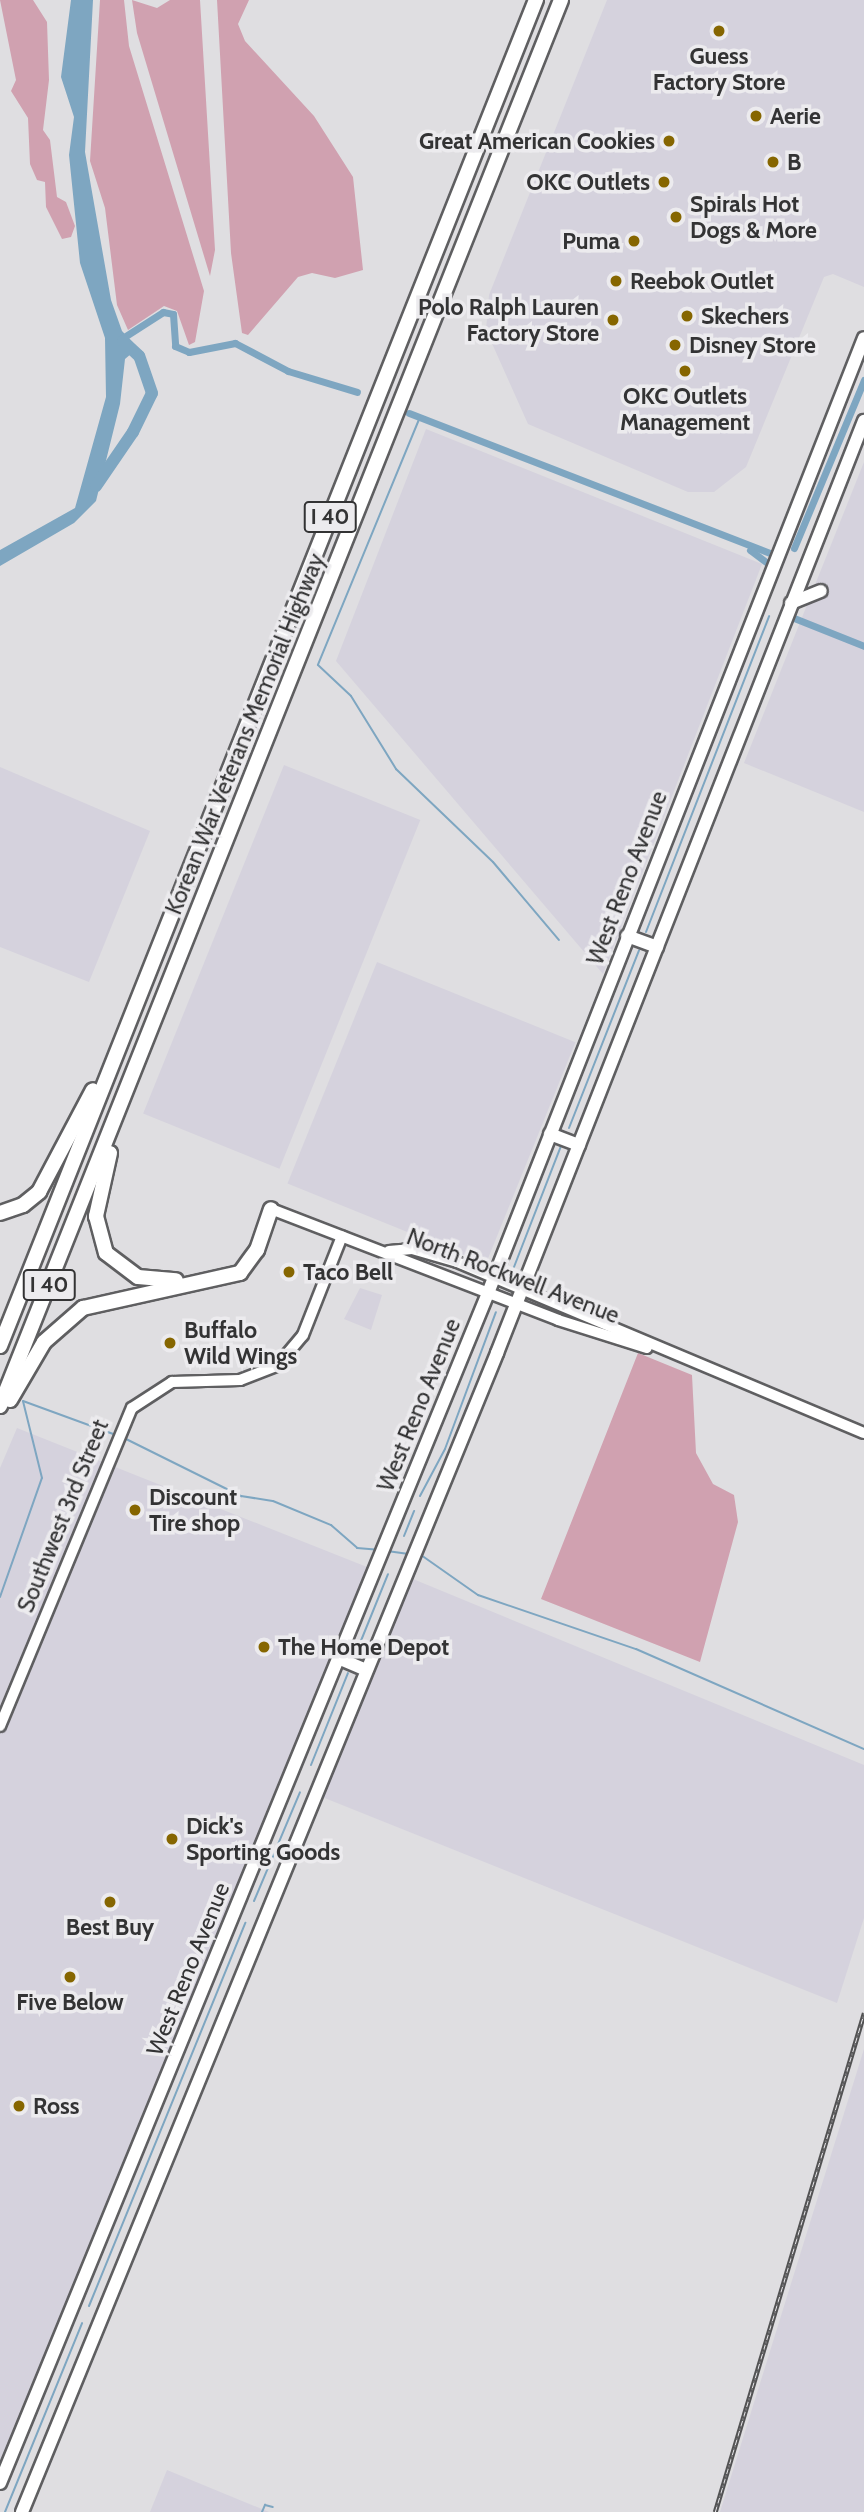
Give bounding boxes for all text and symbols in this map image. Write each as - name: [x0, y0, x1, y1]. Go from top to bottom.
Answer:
- marker: Guess Factory Store: [711, 23, 727, 39]
- place label: Guess Factory Store: [653, 42, 785, 96]
- place label: Aerie: [770, 102, 821, 130]
- marker: Aerie: [748, 108, 764, 124]
- place label: Great American Cookies: [419, 127, 655, 155]
- marker: Great American Cookies: [661, 133, 677, 149]
- place label: B: [787, 148, 801, 176]
- marker: B: [765, 154, 781, 170]
- place label: OKC Outlets: [526, 168, 650, 196]
- marker: OKC Outlets: [656, 174, 672, 190]
- place label: Spirals Hot Dogs & More: [690, 190, 817, 244]
- marker: Spirals Hot Dogs & More: [668, 209, 684, 225]
- place label: Puma: [562, 227, 620, 255]
- marker: Puma: [626, 233, 642, 249]
- place label: Reebok Outlet: [630, 267, 774, 295]
- marker: Reebok Outlet: [608, 273, 624, 289]
- place label: Polo Ralph Lauren Factory Store: [418, 293, 599, 347]
- place label: Skechers: [701, 302, 789, 330]
- marker: Skechers: [679, 308, 695, 324]
- marker: Polo Ralph Lauren Factory Store: [605, 312, 621, 328]
- place label: Disney Store: [689, 331, 816, 359]
- marker: Disney Store: [667, 337, 683, 353]
- marker: OKC Outlets Management: [677, 363, 693, 379]
- place label: OKC Outlets Management: [620, 382, 750, 436]
- road number: I 40: [302, 500, 358, 534]
- street label: Korean War Veterans Memorial Highway: [160, 550, 330, 918]
- street label: West Reno Avenue: [581, 787, 673, 969]
- street label: North Rockwell Avenue: [403, 1223, 623, 1329]
- place label: Taco Bell: [303, 1258, 393, 1286]
- marker: Taco Bell: [281, 1264, 297, 1280]
- road number: I 40: [21, 1268, 77, 1302]
- street label: West Reno Avenue: [372, 1315, 466, 1495]
- place label: Buffalo Wild Wings: [184, 1316, 297, 1370]
- marker: Buffalo Wild Wings: [162, 1335, 178, 1351]
- street label: Southwest 3rd Street: [12, 1416, 114, 1616]
- place label: Discount Tire shop: [149, 1483, 240, 1537]
- marker: Discount Tire shop: [127, 1502, 143, 1518]
- place label: The Home Depot: [278, 1633, 449, 1661]
- marker: The Home Depot: [256, 1639, 272, 1655]
- place label: Dick's Sporting Goods: [186, 1812, 340, 1866]
- marker: Dick's Sporting Goods: [164, 1831, 180, 1847]
- street label: West Reno Avenue: [141, 1879, 235, 2059]
- marker: Best Buy: [102, 1894, 118, 1910]
- place label: Best Buy: [66, 1913, 154, 1941]
- marker: Five Below: [62, 1969, 78, 1985]
- place label: Five Below: [16, 1988, 124, 2016]
- place label: Ross: [33, 2092, 80, 2120]
- marker: Ross: [11, 2098, 27, 2114]

